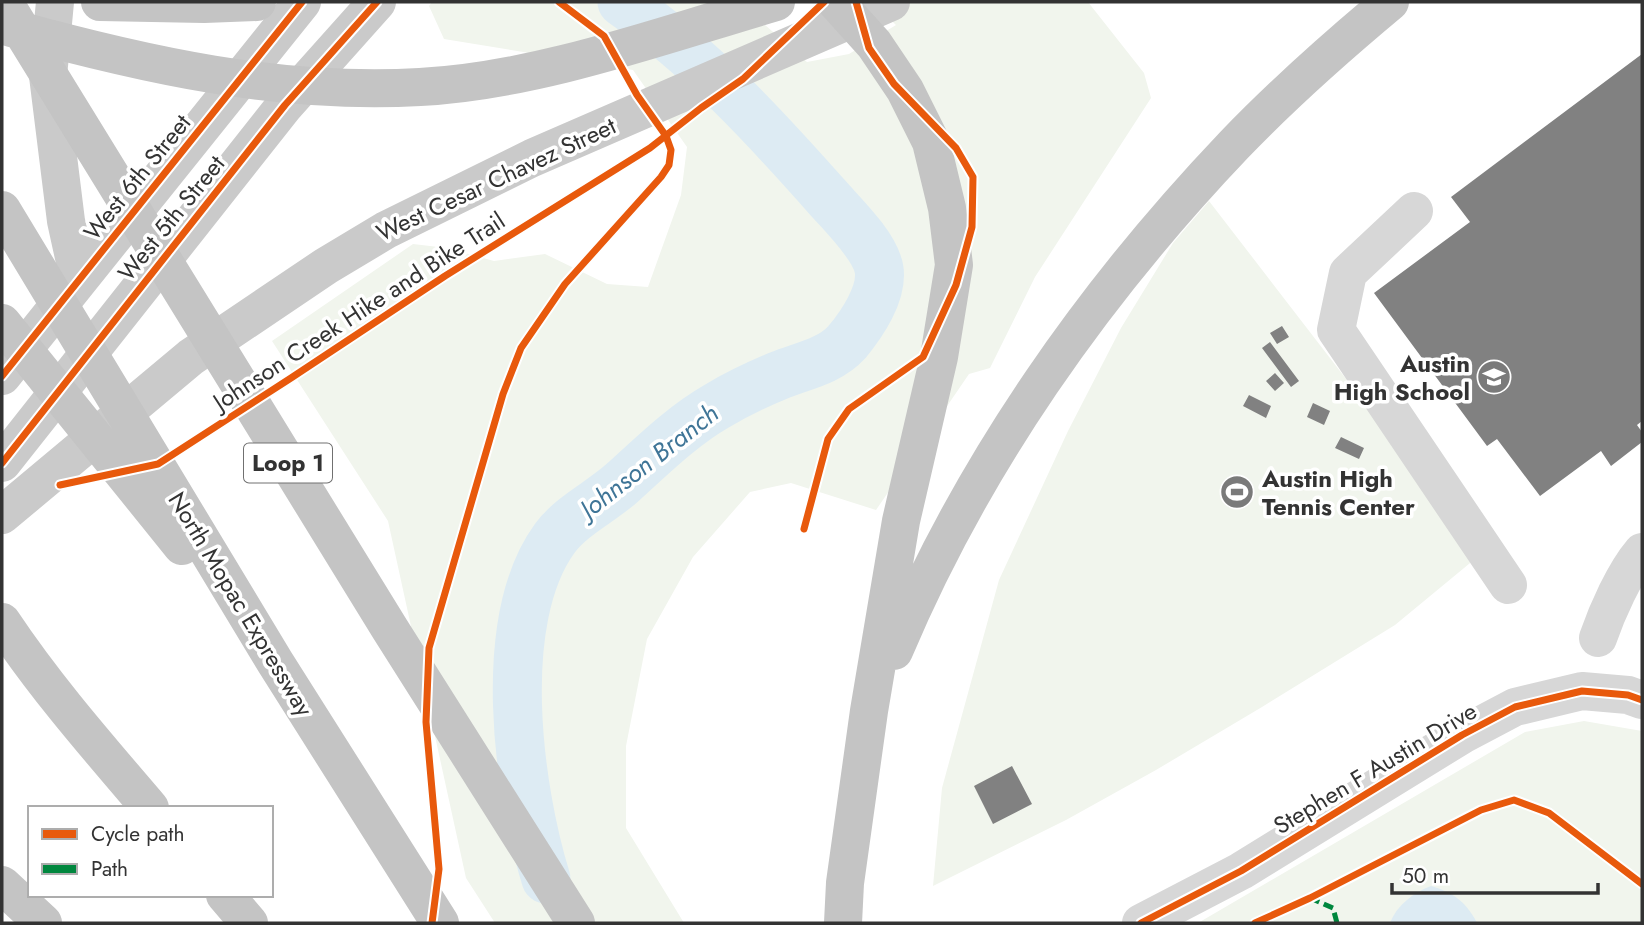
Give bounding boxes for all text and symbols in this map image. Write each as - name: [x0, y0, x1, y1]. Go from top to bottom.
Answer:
- street label: West 6th Street: [75, 106, 199, 248]
- street label: West Cesar Chavez Street: [371, 108, 622, 250]
- street label: West 5th Street: [109, 147, 233, 289]
- street label: Johnson Creek Hike and Bike Trail: [204, 203, 512, 420]
- place label: Austin High School: [1334, 346, 1470, 409]
- school or university icon: Austin High School: [1475, 358, 1513, 396]
- water label: Johnson Branch: [568, 395, 726, 530]
- road number: Loop 1: [244, 444, 332, 482]
- place label: Austin High Tennis Center: [1261, 461, 1415, 524]
- sports icon: Austin High Tennis Center: [1218, 473, 1256, 511]
- street label: North Mopac Expressway: [160, 485, 322, 723]
- street label: Stephen F Austin Drive: [1267, 693, 1483, 843]
- legend: [28, 806, 273, 897]
- text: Cycle path: [91, 819, 184, 849]
- scale bar: [1392, 852, 1598, 896]
- text: Path: [91, 854, 128, 884]
- text: 50 m: [1402, 861, 1449, 891]

